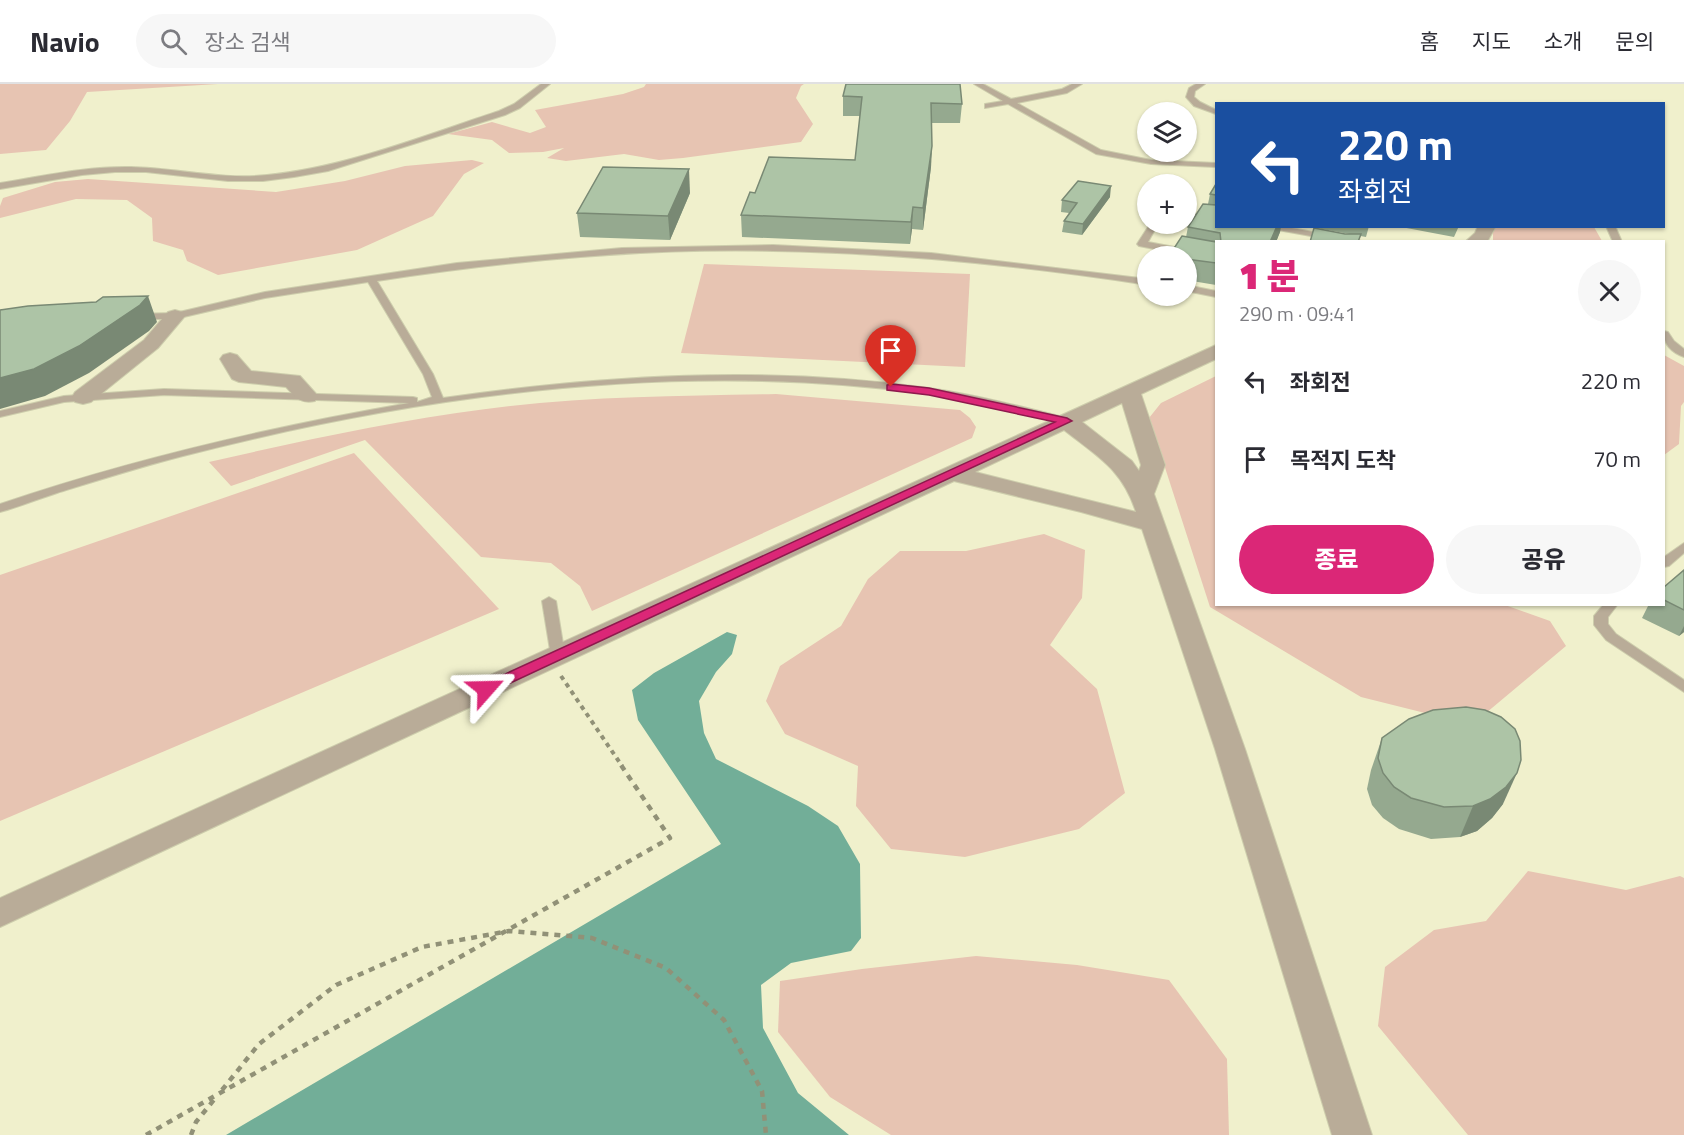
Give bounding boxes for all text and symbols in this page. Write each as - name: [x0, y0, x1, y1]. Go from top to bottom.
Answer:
- search box: [136, 14, 556, 68]
- text: Navio: [30, 20, 100, 63]
- icon: search: [157, 25, 190, 58]
- text: 장소 검색: [205, 25, 290, 59]
- text: 홈: [1420, 25, 1439, 57]
- text: 지도: [1472, 25, 1511, 57]
- text: 소개: [1544, 25, 1582, 57]
- text: 문의: [1615, 25, 1654, 57]
- map controls: [1137, 102, 1197, 306]
- button: layers: [1137, 102, 1197, 162]
- text: 220 m: [1338, 112, 1453, 176]
- icon: left: [1239, 126, 1317, 204]
- text: 좌회전: [1338, 170, 1413, 211]
- button: +: [1137, 174, 1197, 234]
- button: −: [1137, 246, 1197, 306]
- text: 1 분: [1239, 248, 1300, 303]
- button: close: [1578, 260, 1641, 323]
- text: 290 m · 09:41: [1239, 298, 1356, 329]
- pin: [865, 325, 916, 387]
- icon: arrive: [874, 334, 907, 367]
- text: 220 m: [1581, 364, 1641, 398]
- icon: left: [1239, 365, 1272, 398]
- text: 좌회전: [1290, 365, 1351, 399]
- text: 70 m: [1593, 442, 1641, 476]
- icon: arrive: [1239, 443, 1272, 476]
- text: 목적지 도착: [1290, 443, 1396, 477]
- button: 종료: [1239, 525, 1434, 594]
- button: 공유: [1446, 525, 1641, 594]
- position arrow: [454, 657, 518, 721]

